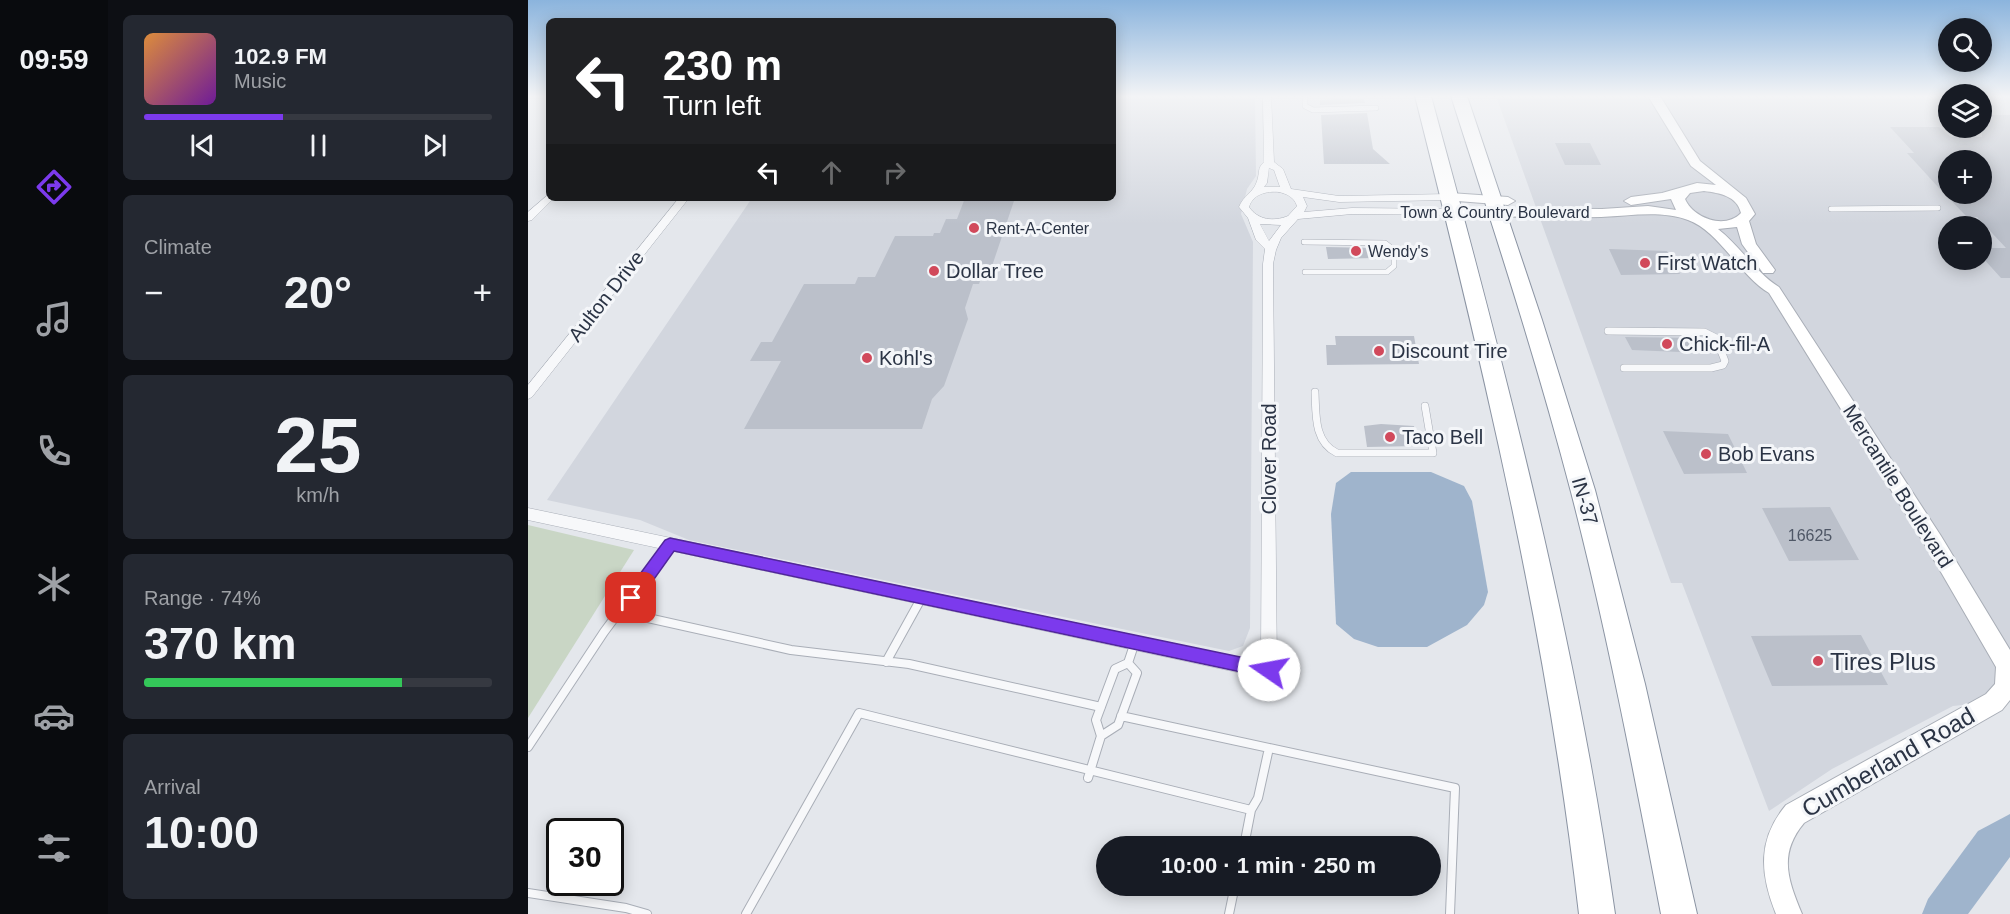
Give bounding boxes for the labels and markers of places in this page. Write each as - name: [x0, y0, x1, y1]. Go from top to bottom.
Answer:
- place label: Rent-A-Center: [986, 220, 1090, 237]
- marker: Rent-A-Center: [967, 221, 981, 235]
- place label: Wendy's: [1368, 243, 1429, 260]
- marker: Wendy's: [1349, 244, 1363, 258]
- place label: First Watch: [1657, 252, 1757, 274]
- marker: First Watch: [1638, 256, 1652, 270]
- place label: Dollar Tree: [946, 260, 1044, 282]
- marker: Dollar Tree: [927, 264, 941, 278]
- place label: Chick-fil-A: [1679, 333, 1771, 355]
- marker: Chick-fil-A: [1660, 337, 1674, 351]
- place label: Discount Tire: [1391, 340, 1508, 362]
- marker: Discount Tire: [1372, 344, 1386, 358]
- place label: Kohl's: [879, 347, 933, 369]
- marker: Kohl's: [860, 351, 874, 365]
- place label: Taco Bell: [1402, 426, 1483, 448]
- marker: Taco Bell: [1383, 430, 1397, 444]
- place label: Bob Evans: [1718, 443, 1815, 465]
- marker: Bob Evans: [1699, 447, 1713, 461]
- pin: [605, 572, 656, 623]
- place label: Tires Plus: [1830, 648, 1936, 675]
- marker: Tires Plus: [1811, 654, 1825, 668]

